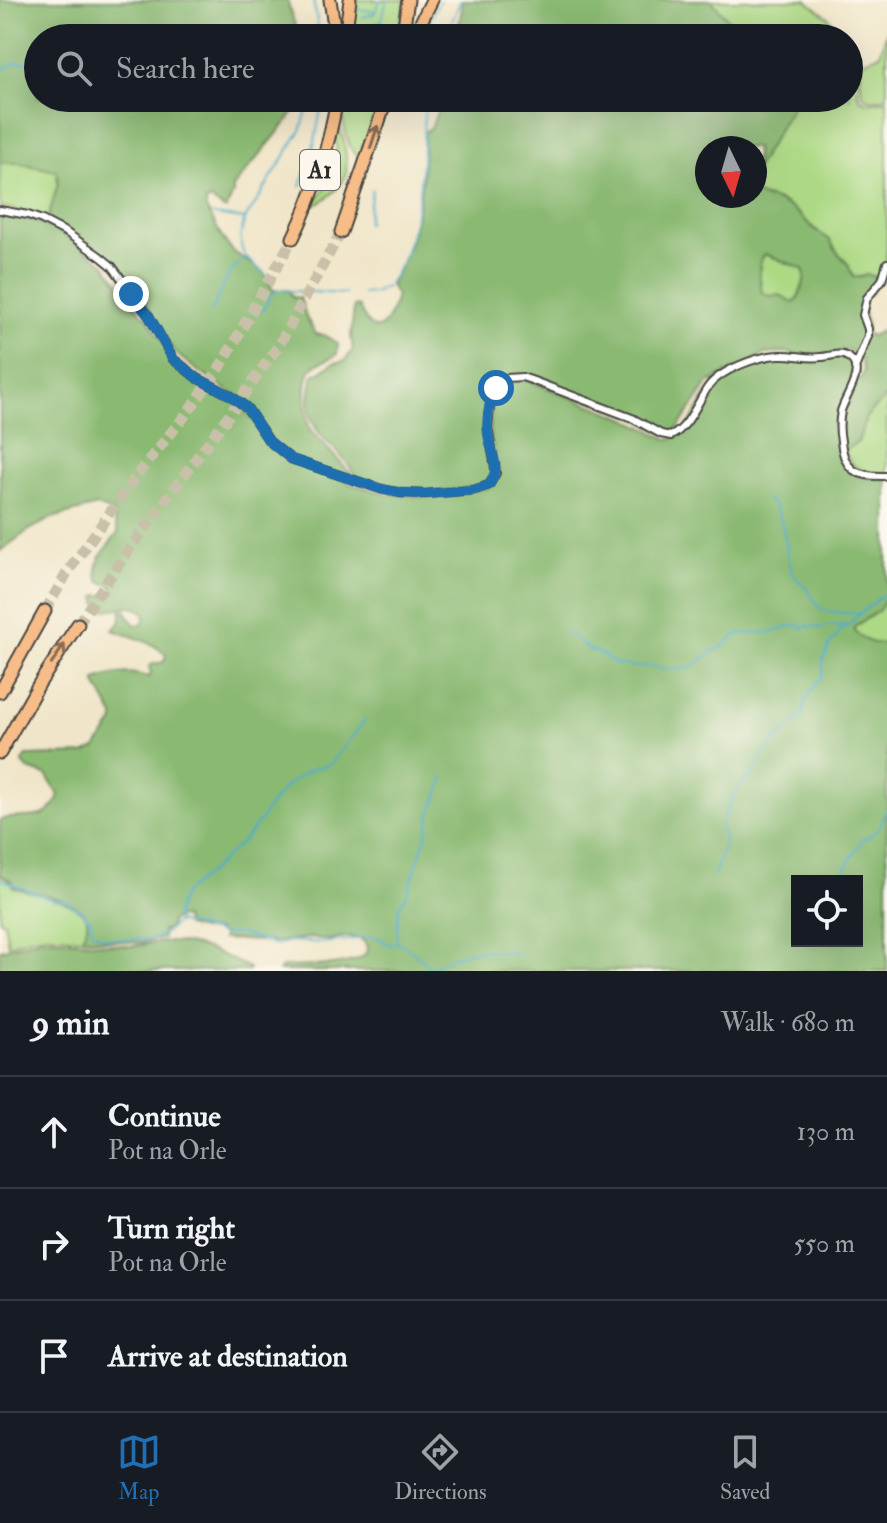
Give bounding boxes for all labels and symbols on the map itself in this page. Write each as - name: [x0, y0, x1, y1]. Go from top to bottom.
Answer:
- one-way arrow: [368, 125, 383, 150]
- north arrow: [695, 136, 767, 208]
- road number: A1: [300, 150, 340, 190]
- route end: [113, 276, 149, 312]
- route start: [478, 370, 514, 406]
- one-way arrow: [51, 643, 67, 666]

